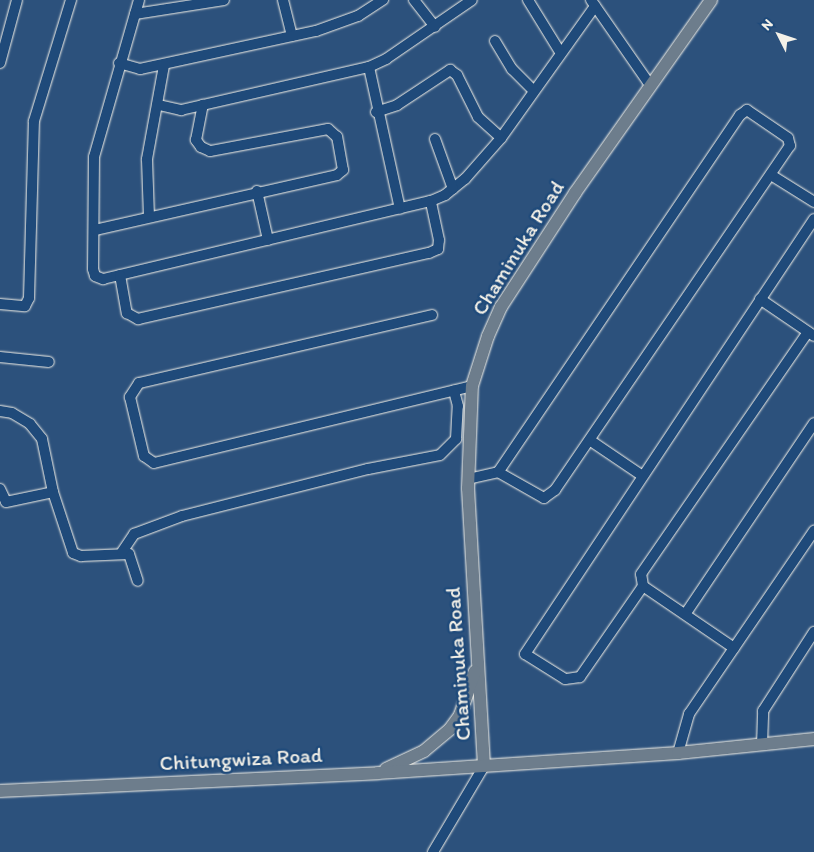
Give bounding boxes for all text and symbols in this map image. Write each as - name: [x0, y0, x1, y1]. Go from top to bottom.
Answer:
- north arrow: [754, 10, 804, 60]
- text: N: [758, 16, 777, 34]
- street label: Chaminuka Road: [467, 176, 569, 320]
- street label: Chaminuka Road: [440, 587, 476, 741]
- street label: Chitungwiza Road: [159, 742, 323, 776]

